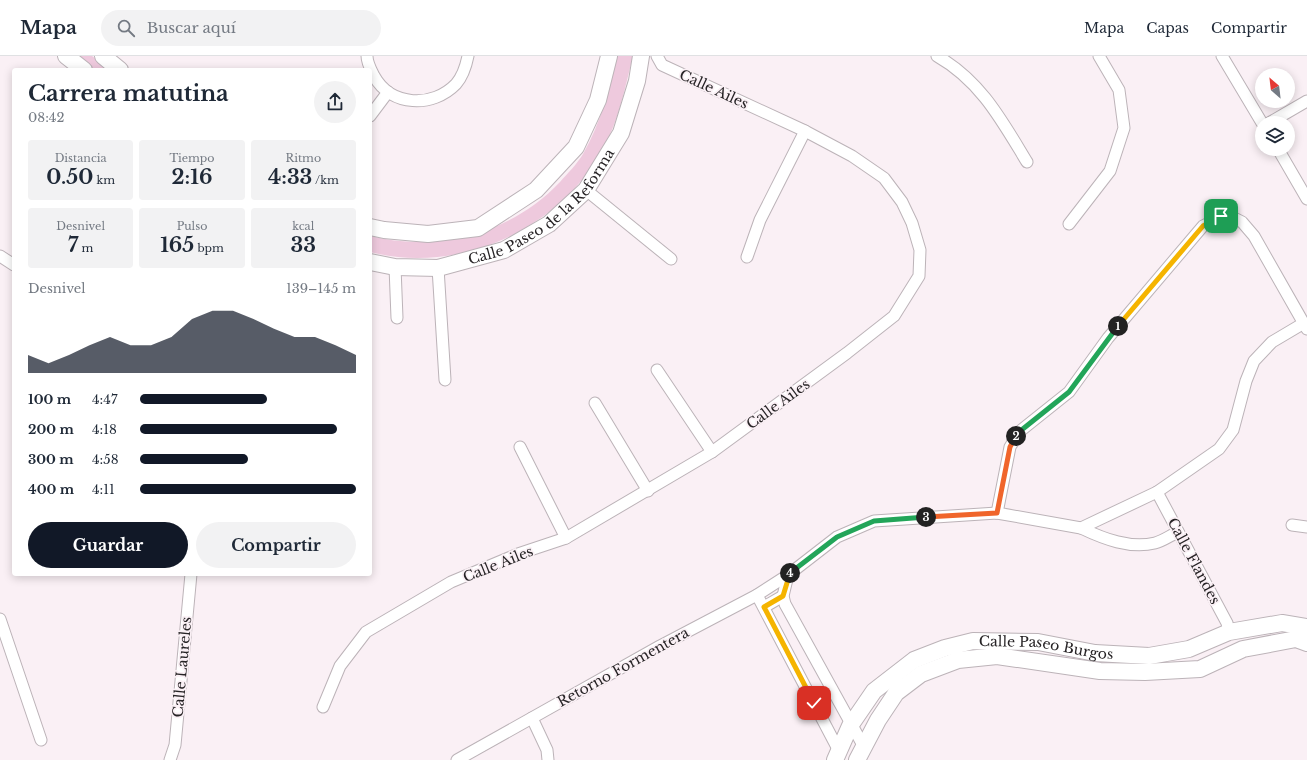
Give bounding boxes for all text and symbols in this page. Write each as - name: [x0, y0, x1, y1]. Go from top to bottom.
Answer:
- search box: [101, 10, 381, 46]
- text: Mapa: [20, 16, 77, 39]
- icon: search: [115, 17, 137, 39]
- text: Buscar aquí: [147, 18, 236, 37]
- text: Mapa: [1084, 19, 1124, 37]
- text: Capas: [1146, 19, 1189, 37]
- text: Compartir: [1211, 19, 1287, 37]
- street label: Calle Ailes: [677, 65, 751, 113]
- north arrow: [1255, 68, 1295, 108]
- map controls: [1255, 68, 1295, 156]
- text: Carrera matutina: [28, 80, 229, 107]
- button: share: [314, 81, 356, 123]
- text: 08:42: [28, 109, 64, 126]
- button: layers: [1255, 116, 1295, 156]
- street label: Calle Paseo de la Reforma: [466, 145, 618, 268]
- text: Distancia: [55, 151, 107, 165]
- text: Tiempo: [169, 151, 215, 165]
- text: Ritmo: [286, 151, 321, 165]
- text: 0.50: [46, 165, 93, 189]
- text: 2:16: [172, 165, 212, 189]
- text: 4:33: [268, 165, 312, 189]
- text: km: [93, 173, 115, 187]
- text: /km: [312, 173, 339, 187]
- pin: [1204, 199, 1238, 233]
- icon: arrive: [1210, 205, 1232, 227]
- text: Desnivel: [56, 219, 105, 233]
- text: Pulso: [177, 219, 207, 233]
- text: kcal: [292, 219, 314, 233]
- text: 7: [68, 233, 78, 257]
- text: 165: [160, 233, 194, 257]
- text: 33: [291, 233, 316, 257]
- text: m: [78, 241, 93, 255]
- text: bpm: [194, 241, 224, 255]
- text: Desnivel: [28, 280, 86, 297]
- text: 139–145 m: [286, 280, 356, 297]
- pin: 1: [1108, 316, 1128, 336]
- text: 1: [1116, 319, 1120, 333]
- street label: Calle Ailes: [743, 375, 813, 433]
- text: 100 m: [28, 391, 71, 408]
- text: 4:47: [92, 391, 117, 408]
- text: 200 m: [28, 421, 74, 438]
- text: 4:18: [92, 421, 117, 438]
- pin: 2: [1006, 426, 1026, 446]
- text: 2: [1012, 429, 1020, 443]
- text: 300 m: [28, 451, 74, 468]
- text: 4:58: [92, 451, 119, 468]
- text: 400 m: [28, 481, 74, 498]
- text: 4:11: [92, 481, 115, 498]
- pin: 3: [916, 507, 936, 527]
- text: 3: [922, 510, 930, 524]
- street label: Calle Flandes: [1164, 515, 1224, 607]
- button: Guardar: [28, 522, 188, 568]
- button: Compartir: [196, 522, 356, 568]
- street label: Calle Ailes: [460, 542, 536, 586]
- pin: 4: [780, 563, 800, 583]
- text: 4: [786, 566, 794, 580]
- street label: Calle Laureles: [169, 616, 195, 718]
- street label: Retorno Formentera: [554, 623, 692, 711]
- street label: Calle Paseo Burgos: [979, 632, 1114, 663]
- pin: [797, 686, 831, 720]
- icon: check: [803, 692, 825, 714]

